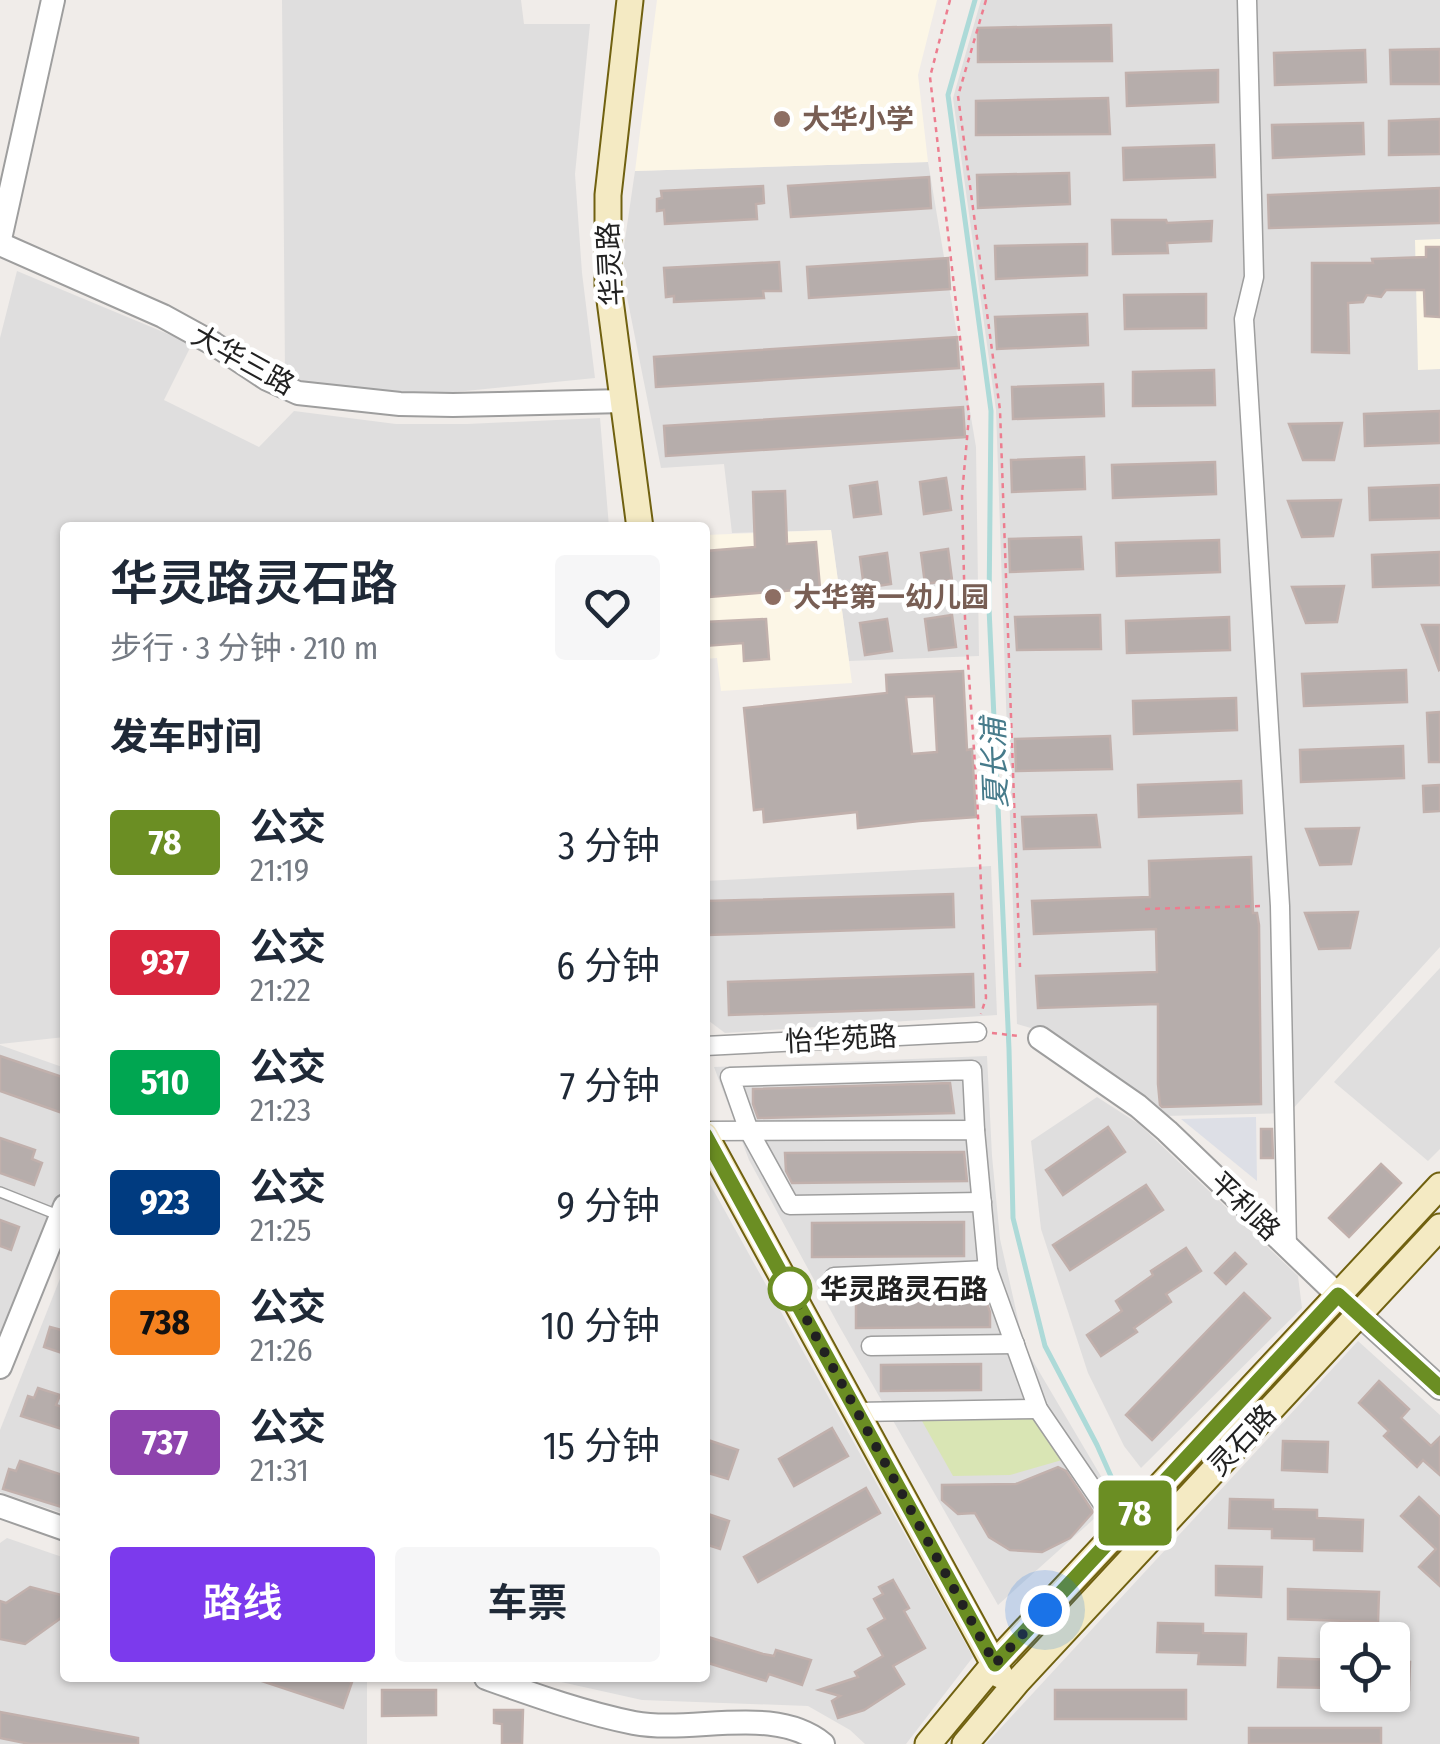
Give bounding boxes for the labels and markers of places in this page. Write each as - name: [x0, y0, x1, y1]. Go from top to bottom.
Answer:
- place label: 大华小学: [802, 103, 914, 136]
- marker: 大华小学: [771, 108, 793, 130]
- place label: 大华第一幼儿园: [793, 581, 989, 614]
- marker: 大华第一幼儿园: [762, 586, 784, 608]
- marker: 华灵路灵石路: [769, 1268, 811, 1310]
- place label: 华灵路灵石路: [820, 1273, 988, 1306]

